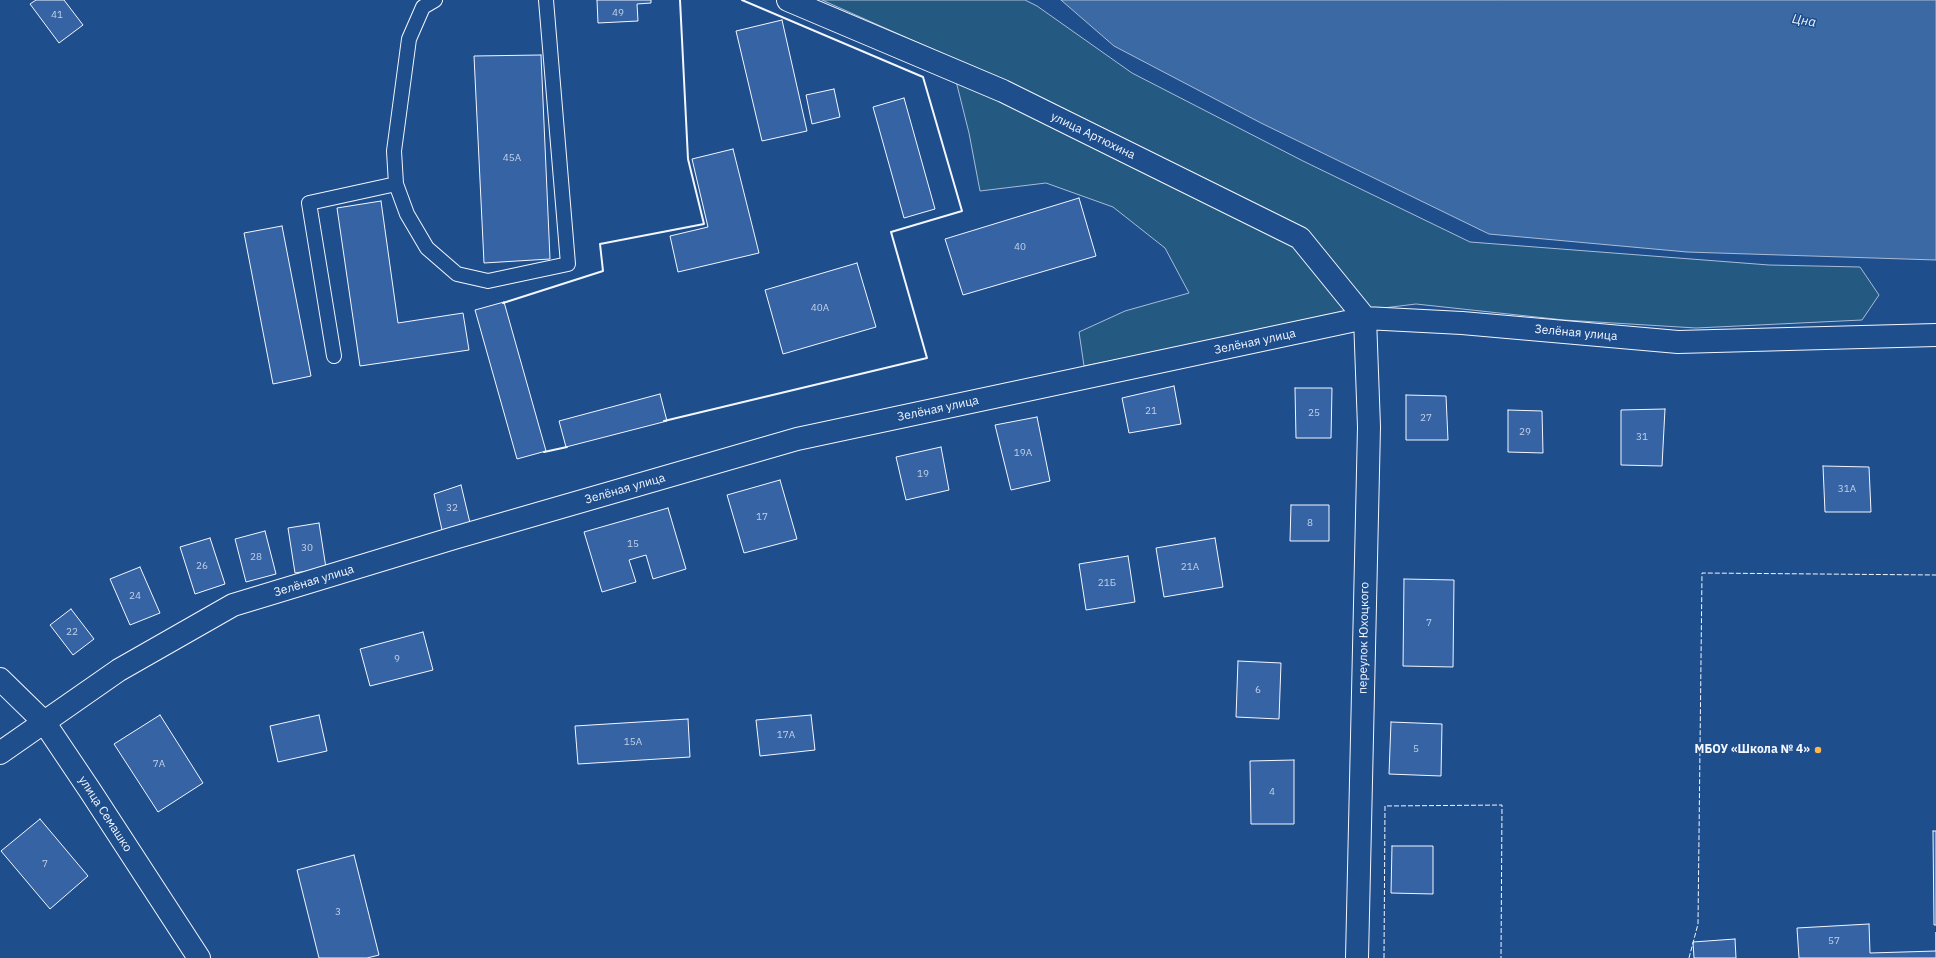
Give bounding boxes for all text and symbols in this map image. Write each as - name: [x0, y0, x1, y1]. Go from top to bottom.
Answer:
- house number: 49: [612, 7, 624, 19]
- house number: 41: [51, 9, 63, 21]
- water label: Цна: [1791, 11, 1817, 31]
- street label: улица Артюхина: [1048, 109, 1138, 163]
- house number: 45А: [503, 152, 521, 164]
- house number: 40: [1014, 241, 1026, 253]
- house number: 40А: [811, 302, 829, 314]
- street label: Зелёная улица: [1534, 322, 1618, 344]
- street label: Зелёная улица: [1213, 326, 1297, 358]
- street label: Зелёная улица: [896, 393, 980, 425]
- house number: 21: [1145, 405, 1157, 417]
- house number: 25: [1308, 407, 1320, 419]
- house number: 27: [1420, 412, 1432, 424]
- house number: 29: [1519, 426, 1531, 438]
- house number: 31: [1636, 431, 1648, 443]
- house number: 19А: [1014, 447, 1032, 459]
- house number: 19: [917, 468, 929, 480]
- street label: Зелёная улица: [583, 471, 667, 507]
- house number: 31А: [1838, 483, 1856, 495]
- house number: 32: [446, 502, 458, 514]
- house number: 17: [756, 511, 768, 523]
- house number: 8: [1307, 517, 1313, 529]
- house number: 15: [627, 538, 639, 550]
- house number: 30: [301, 542, 313, 554]
- house number: 28: [250, 551, 262, 563]
- house number: 26: [196, 560, 208, 572]
- house number: 21А: [1181, 561, 1199, 573]
- street label: Зелёная улица: [272, 562, 356, 600]
- house number: 21Б: [1098, 577, 1116, 589]
- street label: переулок Юхоцкого: [1356, 582, 1372, 694]
- house number: 24: [129, 590, 141, 602]
- house number: 7: [1426, 617, 1432, 629]
- house number: 22: [66, 626, 78, 638]
- house number: 9: [394, 653, 400, 665]
- house number: 6: [1255, 684, 1261, 696]
- house number: 17А: [777, 729, 795, 741]
- house number: 15А: [624, 736, 642, 748]
- house number: 5: [1413, 743, 1419, 755]
- place label: МБОУ «Школа № 4»: [1695, 743, 1810, 757]
- marker: МБОУ «Школа № 4»: [1813, 745, 1823, 755]
- house number: 7А: [153, 758, 165, 770]
- street label: улица Семашко: [75, 773, 135, 855]
- house number: 4: [1269, 786, 1275, 798]
- house number: 7: [42, 858, 48, 870]
- house number: 3: [335, 906, 341, 918]
- house number: 57: [1828, 935, 1840, 947]

